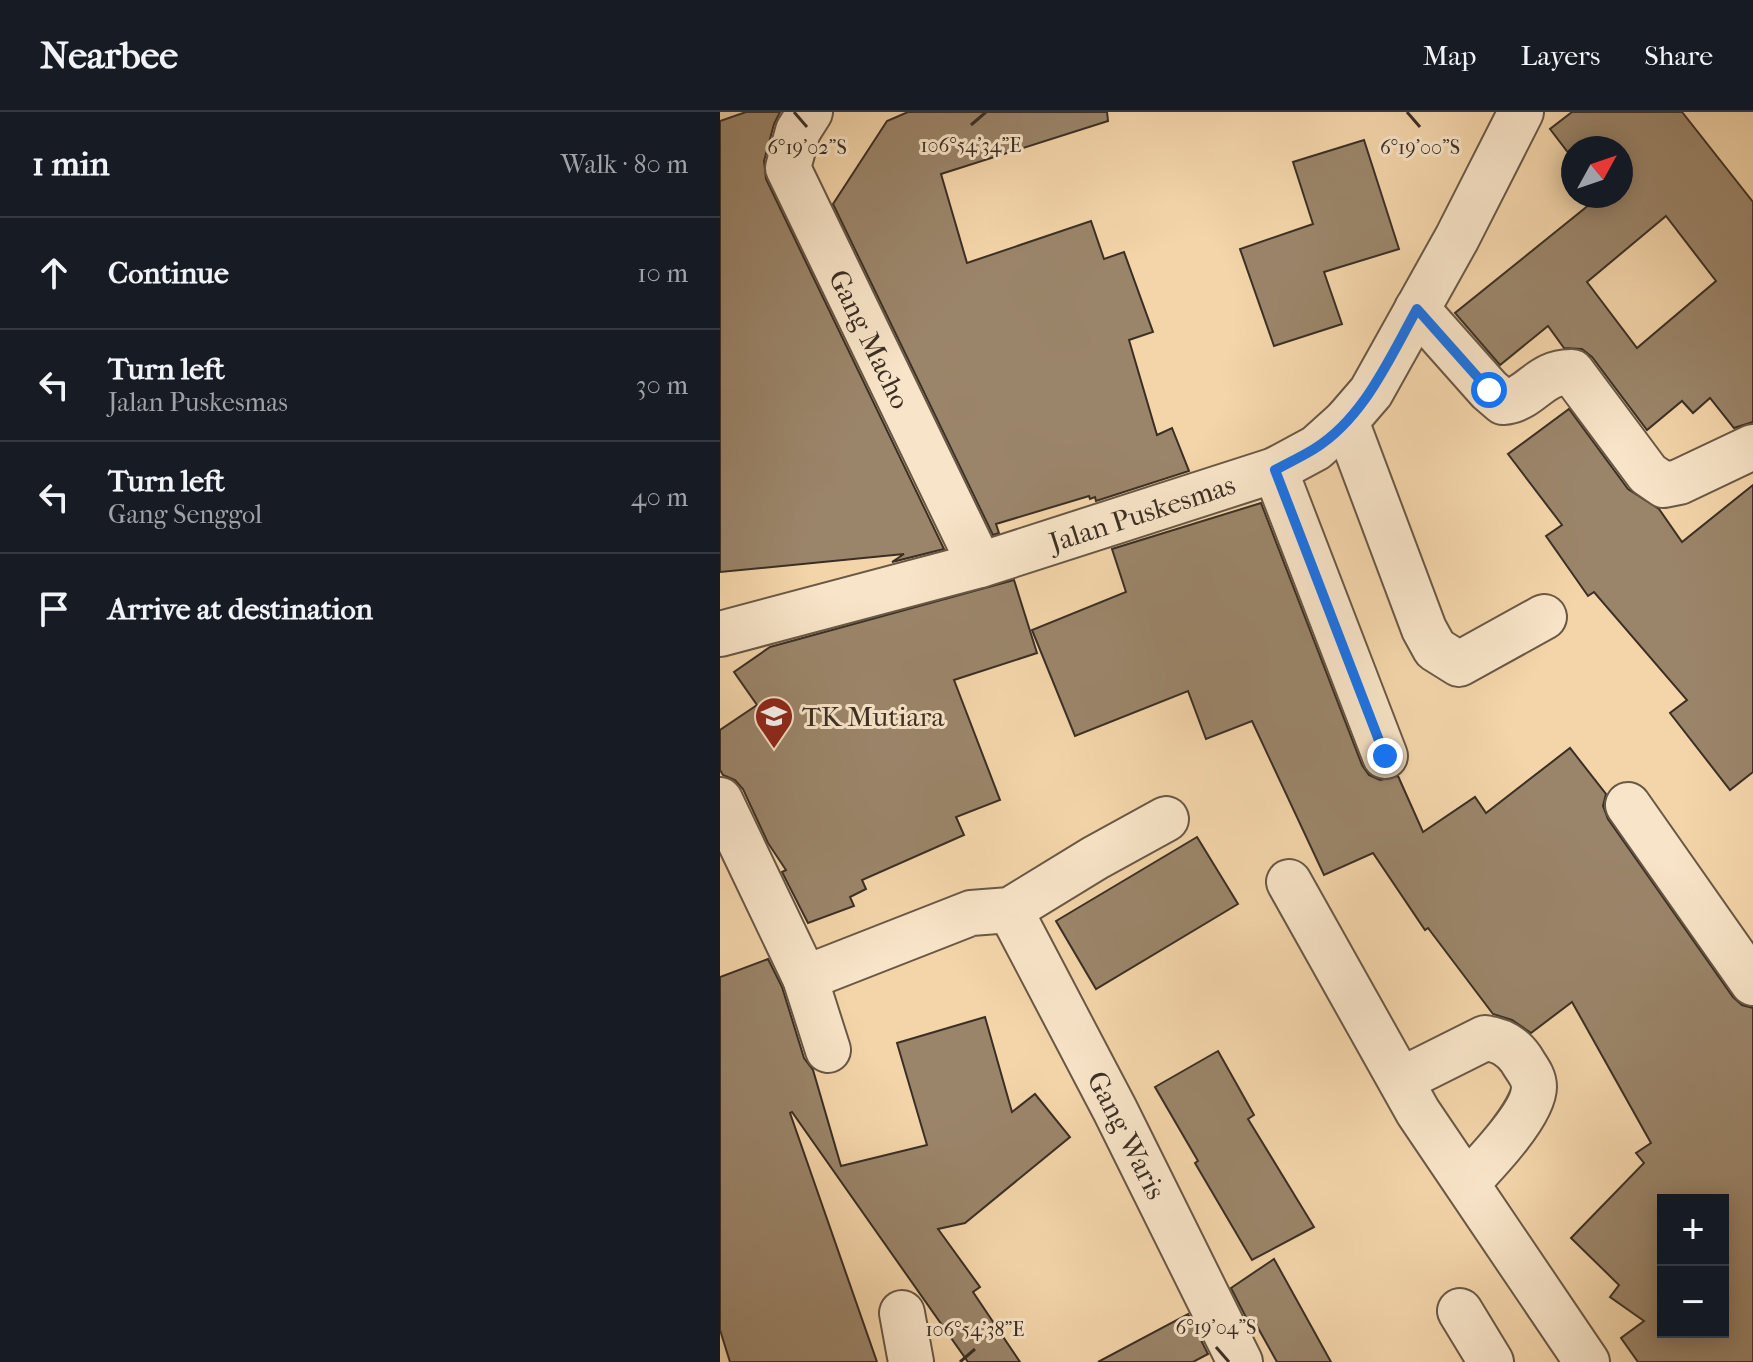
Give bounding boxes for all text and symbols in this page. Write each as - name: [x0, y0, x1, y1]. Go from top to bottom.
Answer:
- text: Nearbee: [40, 33, 178, 78]
- text: Map: [1423, 39, 1476, 72]
- text: Layers: [1520, 39, 1600, 72]
- text: Share: [1644, 39, 1713, 72]
- text: 106°54'34"E: [921, 134, 1021, 157]
- text: 6°19'02"S: [767, 136, 847, 159]
- text: 6°19'00"S: [1380, 136, 1460, 159]
- north arrow: [1561, 136, 1633, 208]
- text: 1 min: [32, 144, 109, 184]
- text: Walk · 80 m: [561, 149, 688, 180]
- icon: ahead: [32, 251, 76, 295]
- text: Continue: [108, 256, 229, 291]
- text: 10 m: [637, 258, 688, 289]
- street label: Gang Macho: [822, 264, 917, 414]
- text: Turn left: [108, 352, 225, 387]
- icon: left: [32, 363, 76, 407]
- text: 30 m: [636, 370, 688, 401]
- route start: [1471, 372, 1507, 408]
- text: Jalan Puskesmas: [108, 387, 288, 418]
- text: Turn left: [108, 464, 225, 499]
- street label: Jalan Puskesmas: [1043, 468, 1239, 560]
- icon: left: [32, 475, 76, 519]
- text: 40 m: [631, 482, 688, 513]
- text: Gang Senggol: [108, 499, 262, 530]
- icon: arrive: [32, 587, 76, 631]
- text: Arrive at destination: [108, 592, 373, 627]
- school or university icon: TK Mutiara: [753, 695, 795, 750]
- place label: TK Mutiara: [802, 700, 945, 733]
- route end: [1367, 738, 1403, 774]
- street label: Gang Waris: [1080, 1066, 1173, 1205]
- map controls: [1657, 1194, 1729, 1338]
- button: +: [1657, 1194, 1729, 1266]
- button: −: [1657, 1266, 1729, 1338]
- text: 6°19'04"S: [1176, 1316, 1256, 1339]
- text: 106°54'38"E: [925, 1318, 1025, 1341]

